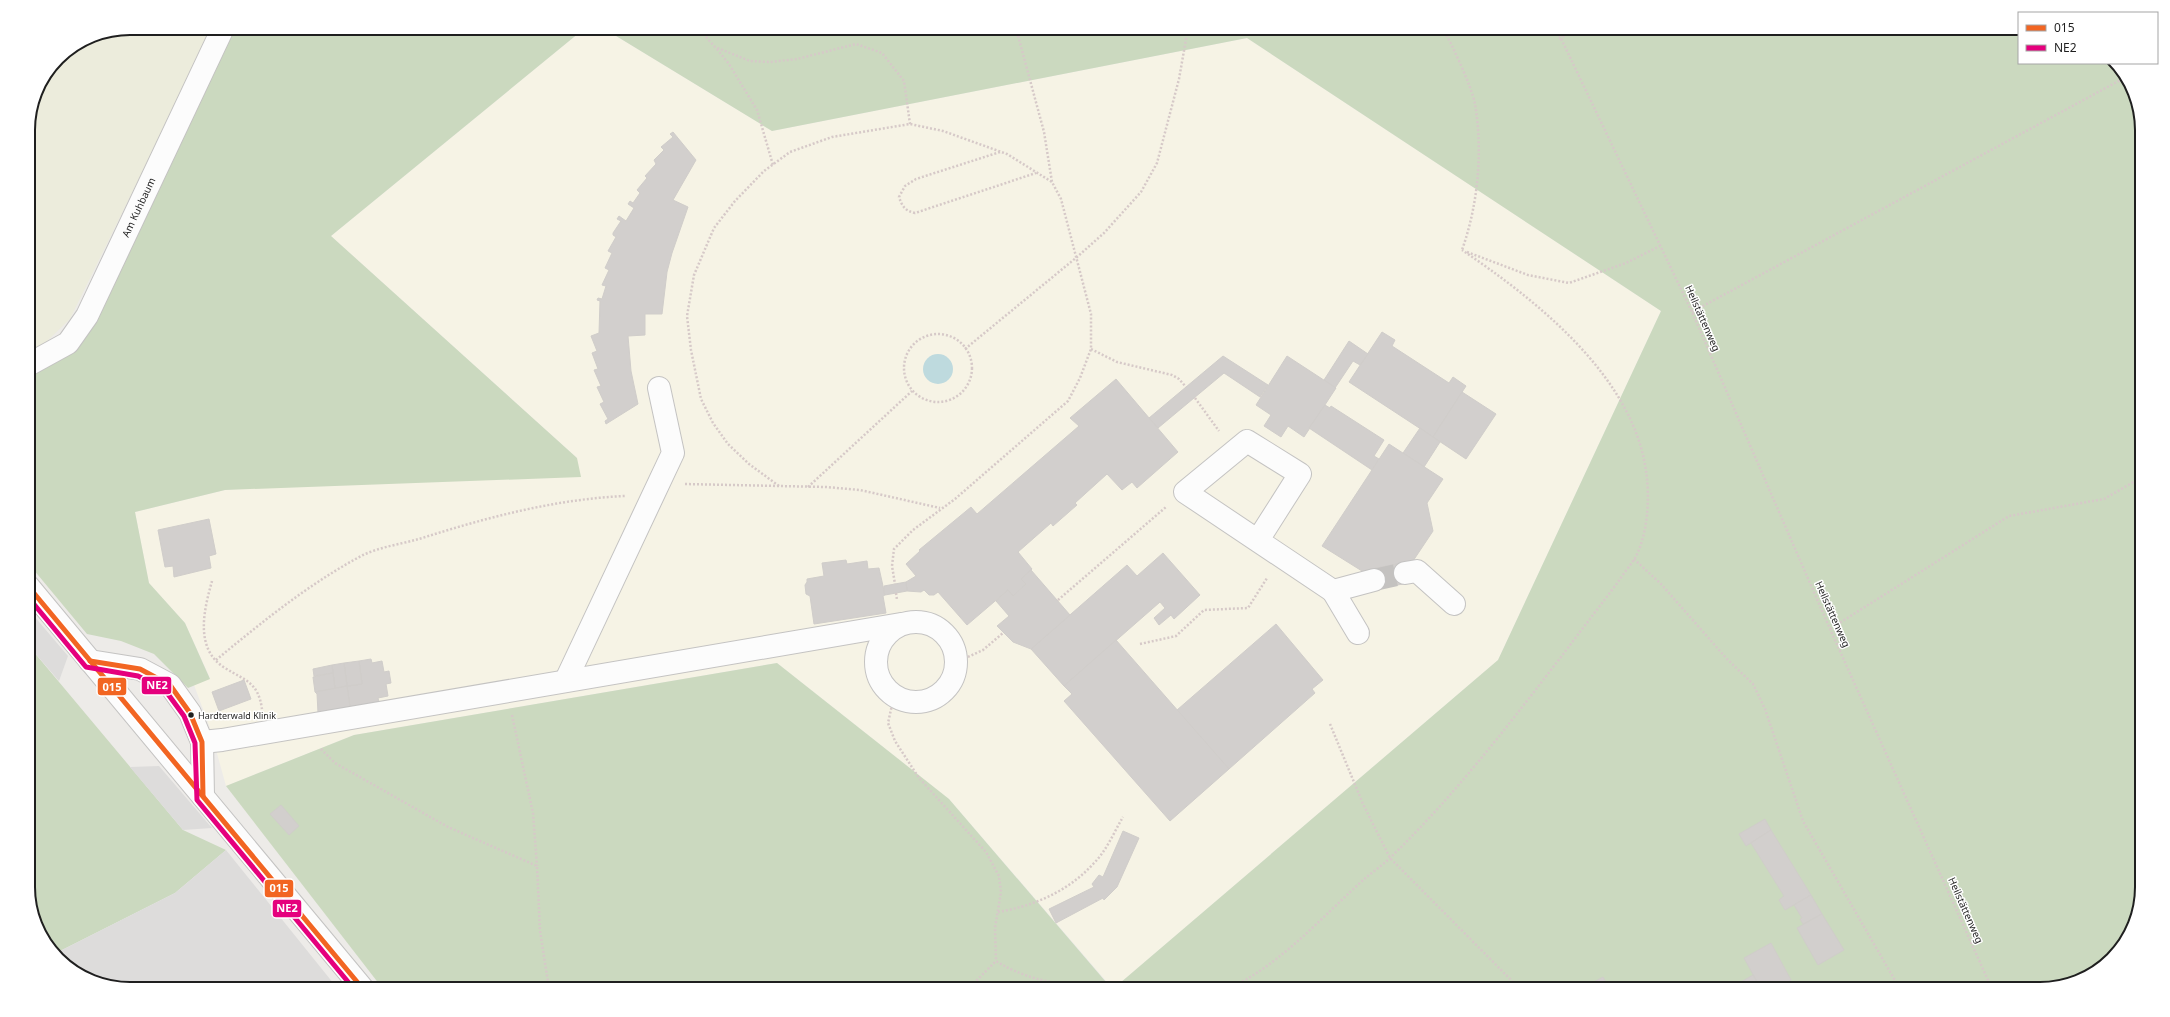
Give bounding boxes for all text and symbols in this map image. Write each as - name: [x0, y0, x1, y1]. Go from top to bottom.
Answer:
- legend: [2018, 12, 2158, 64]
- text: 015: [2054, 19, 2075, 36]
- text: NE2: [2054, 39, 2077, 56]
- street label: Am Kuhbaum: [118, 175, 158, 239]
- street label: Heilstättenweg: [1682, 283, 1724, 353]
- street label: Heilstättenweg: [1812, 579, 1854, 649]
- line badge: NE2: [141, 676, 172, 695]
- line badge: 015: [97, 677, 127, 696]
- text: NE2: [146, 677, 168, 692]
- text: 015: [103, 679, 121, 694]
- place label: Hardterwald Klinik: [198, 709, 276, 722]
- marker: Hardterwald Klinik: [186, 710, 196, 720]
- street label: Heilstättenweg: [1945, 875, 1987, 945]
- line badge: 015: [264, 879, 294, 898]
- text: 015: [270, 880, 288, 895]
- line badge: NE2: [272, 899, 302, 918]
- text: NE2: [276, 900, 298, 915]

